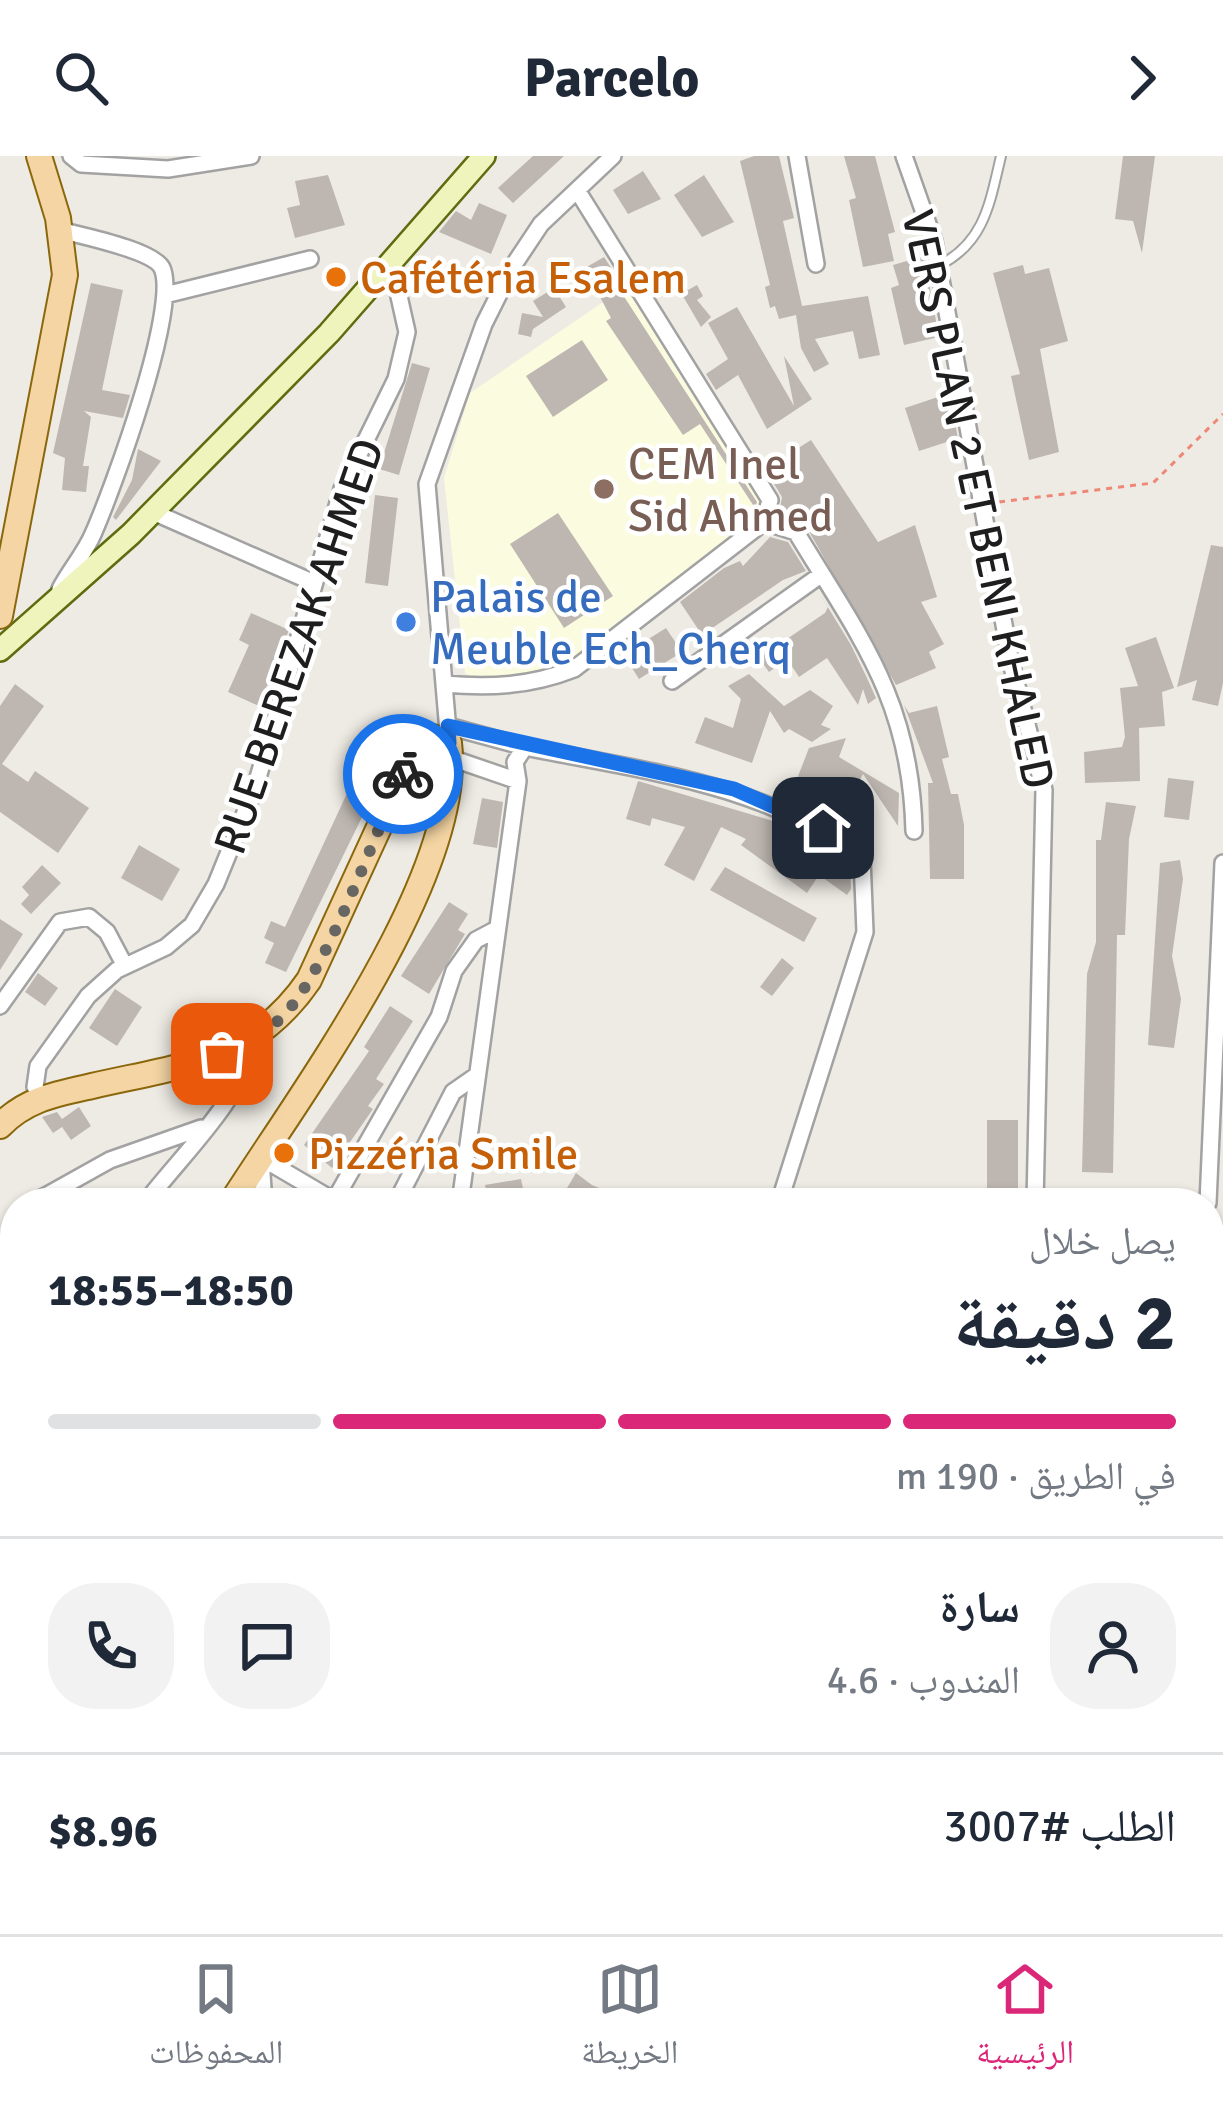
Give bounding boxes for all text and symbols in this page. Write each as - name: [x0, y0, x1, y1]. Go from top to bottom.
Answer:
- icon: search: [48, 45, 114, 111]
- text: Parcelo: [524, 45, 699, 112]
- icon: forward: [1109, 45, 1175, 111]
- street label: VERS PLAN 2 ET BENI KHALED: [889, 205, 1066, 794]
- place label: Cafétéria Esalem: [360, 251, 686, 306]
- marker: Cafétéria Esalem: [323, 264, 349, 290]
- street label: RUE BEREZAK AHMED: [203, 432, 396, 861]
- place label: CEM Inel Sid Ahmed: [628, 437, 833, 544]
- marker: CEM Inel Sid Ahmed: [591, 476, 617, 502]
- place label: Palais de Meuble Ech_Cherq: [430, 570, 791, 677]
- marker: Palais de Meuble Ech_Cherq: [393, 609, 419, 635]
- courier: [343, 714, 463, 834]
- icon: bike: [370, 741, 436, 807]
- pin: [772, 777, 874, 879]
- icon: home: [790, 795, 856, 861]
- pin: [171, 1003, 273, 1105]
- icon: bag: [189, 1021, 255, 1087]
- place label: Pizzéria Smile: [308, 1127, 578, 1182]
- marker: Pizzéria Smile: [271, 1140, 297, 1166]
- text: يصل خلال: [1029, 1217, 1176, 1265]
- text: 18:50–18:55: [48, 1263, 294, 1318]
- text: 2 دقيقة: [953, 1276, 1176, 1372]
- text: في الطريق · 190 m: [896, 1452, 1176, 1500]
- text: سارة: [939, 1580, 1020, 1635]
- button: phone: [48, 1583, 174, 1709]
- button: chat: [204, 1583, 330, 1709]
- button: person: [1050, 1583, 1176, 1709]
- text: المندوب · 4.6: [827, 1656, 1020, 1704]
- text: الطلب #3007: [944, 1799, 1176, 1854]
- text: $8.96: [48, 1804, 158, 1859]
- tab: المحفوظات: [149, 1956, 283, 2084]
- tab: الخريطة: [581, 1956, 678, 2084]
- tab: الرئيسية: [976, 1956, 1074, 2084]

